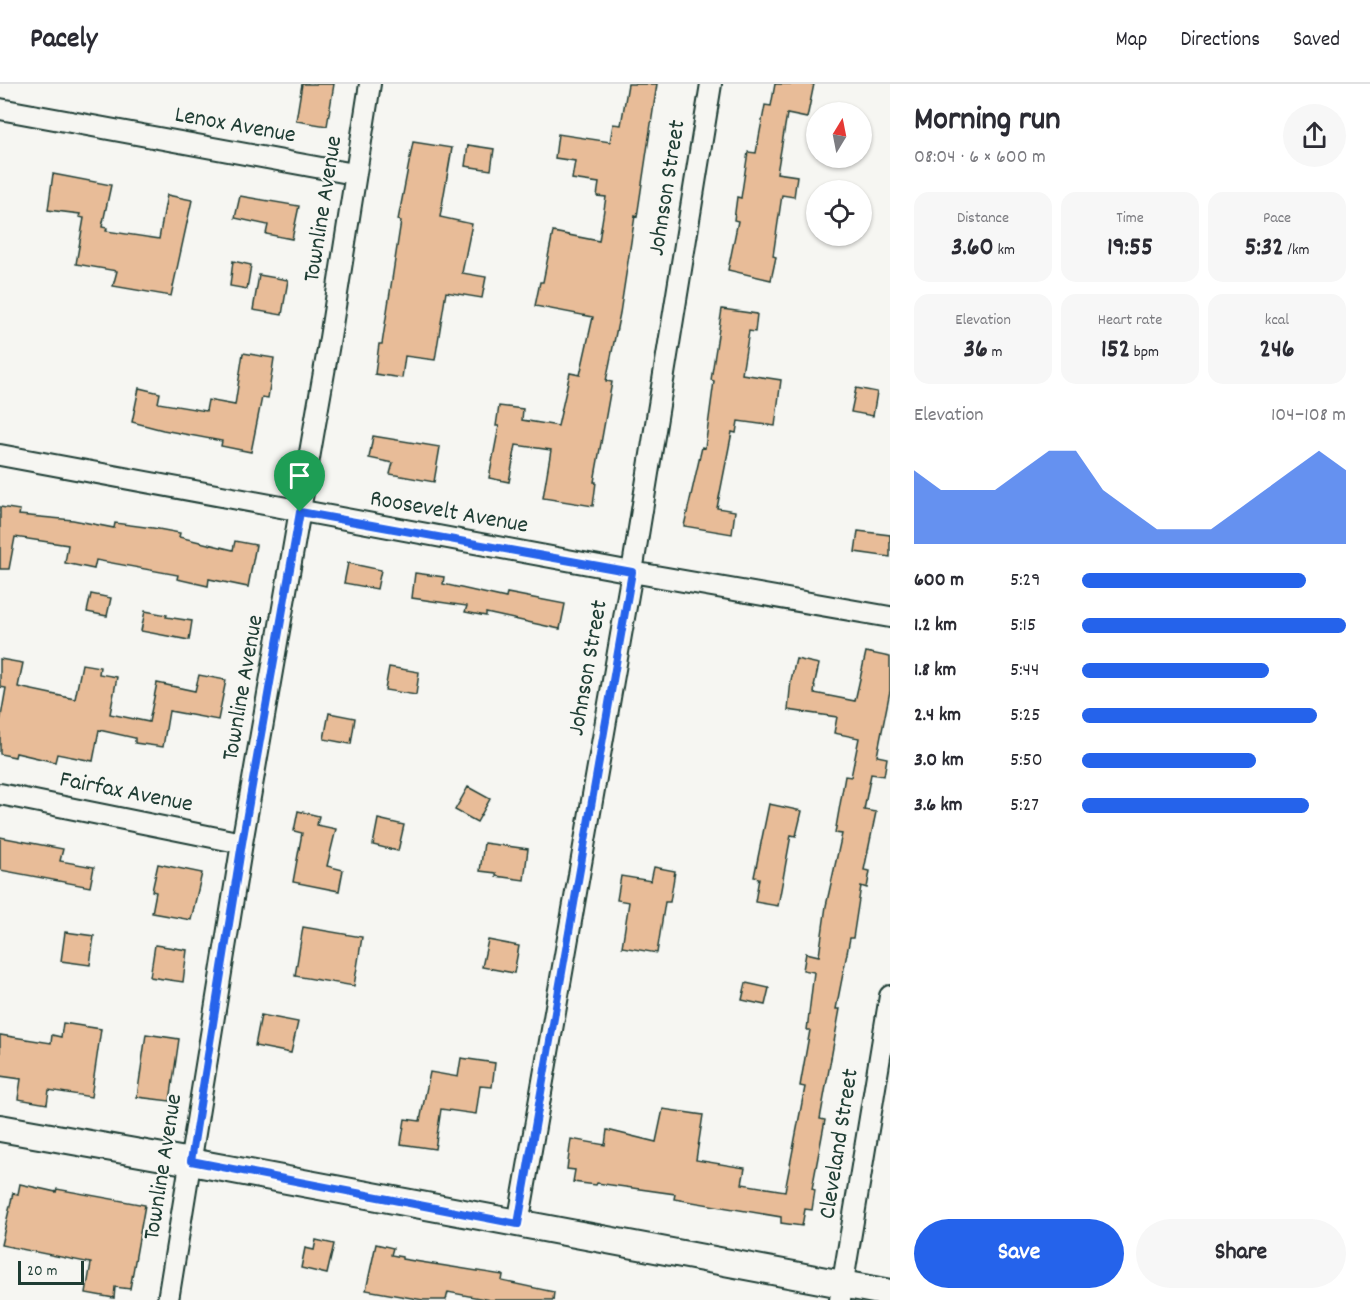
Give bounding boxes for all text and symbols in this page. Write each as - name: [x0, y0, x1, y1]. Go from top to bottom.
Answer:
- text: Pacely: [30, 21, 97, 61]
- text: Map: [1116, 26, 1147, 56]
- text: Directions: [1180, 26, 1260, 56]
- text: Saved: [1293, 26, 1340, 56]
- text: Morning run: [914, 98, 1061, 145]
- street label: Lenox Avenue: [172, 99, 298, 153]
- north arrow: [806, 102, 872, 168]
- map controls: [806, 102, 872, 246]
- button: share: [1283, 104, 1346, 167]
- street label: Johnson Street: [640, 117, 696, 258]
- street label: Townline Avenue: [296, 133, 352, 285]
- text: 08:04 · 6 × 600 m: [914, 144, 1046, 172]
- button: locate: [806, 180, 872, 246]
- text: Distance: [957, 207, 1009, 230]
- text: Time: [1116, 207, 1144, 230]
- text: Pace: [1263, 207, 1291, 230]
- text: 3.60: [951, 230, 994, 267]
- text: 19:55: [1107, 230, 1153, 267]
- text: 5:32: [1244, 230, 1284, 267]
- text: km: [994, 239, 1015, 262]
- text: /km: [1284, 239, 1310, 262]
- text: Elevation: [955, 309, 1011, 332]
- text: Heart rate: [1098, 309, 1162, 332]
- text: kcal: [1265, 309, 1289, 332]
- text: 36: [964, 332, 988, 369]
- text: 152: [1101, 332, 1130, 369]
- text: 246: [1260, 332, 1294, 369]
- text: m: [988, 341, 1002, 364]
- text: bpm: [1130, 341, 1159, 364]
- text: Elevation: [914, 402, 984, 430]
- text: 104–108 m: [1271, 402, 1346, 430]
- pin: [274, 450, 325, 512]
- icon: arrive: [283, 459, 316, 492]
- street label: Roosevelt Avenue: [367, 482, 531, 544]
- text: 600 m: [914, 567, 964, 595]
- text: 5:29: [1010, 567, 1040, 595]
- street label: Johnson Street: [560, 597, 618, 739]
- street label: Townline Avenue: [214, 612, 274, 764]
- text: 1.2 km: [914, 612, 957, 640]
- text: 5:15: [1010, 612, 1036, 640]
- text: 1.8 km: [914, 657, 956, 685]
- text: 5:44: [1010, 657, 1039, 685]
- text: 2.4 km: [914, 702, 961, 730]
- text: 5:25: [1010, 702, 1041, 730]
- text: 3.0 km: [914, 747, 964, 775]
- text: 5:50: [1010, 747, 1043, 775]
- street label: Fairfax Avenue: [56, 763, 196, 823]
- text: 3.6 km: [914, 792, 963, 820]
- text: 5:27: [1010, 792, 1039, 820]
- street label: Cleveland Street: [811, 1066, 869, 1222]
- street label: Townline Avenue: [136, 1091, 192, 1243]
- button: Save: [914, 1219, 1124, 1288]
- button: Share: [1136, 1219, 1346, 1288]
- scale bar: [18, 1258, 84, 1286]
- text: 20 m: [27, 1260, 57, 1283]

